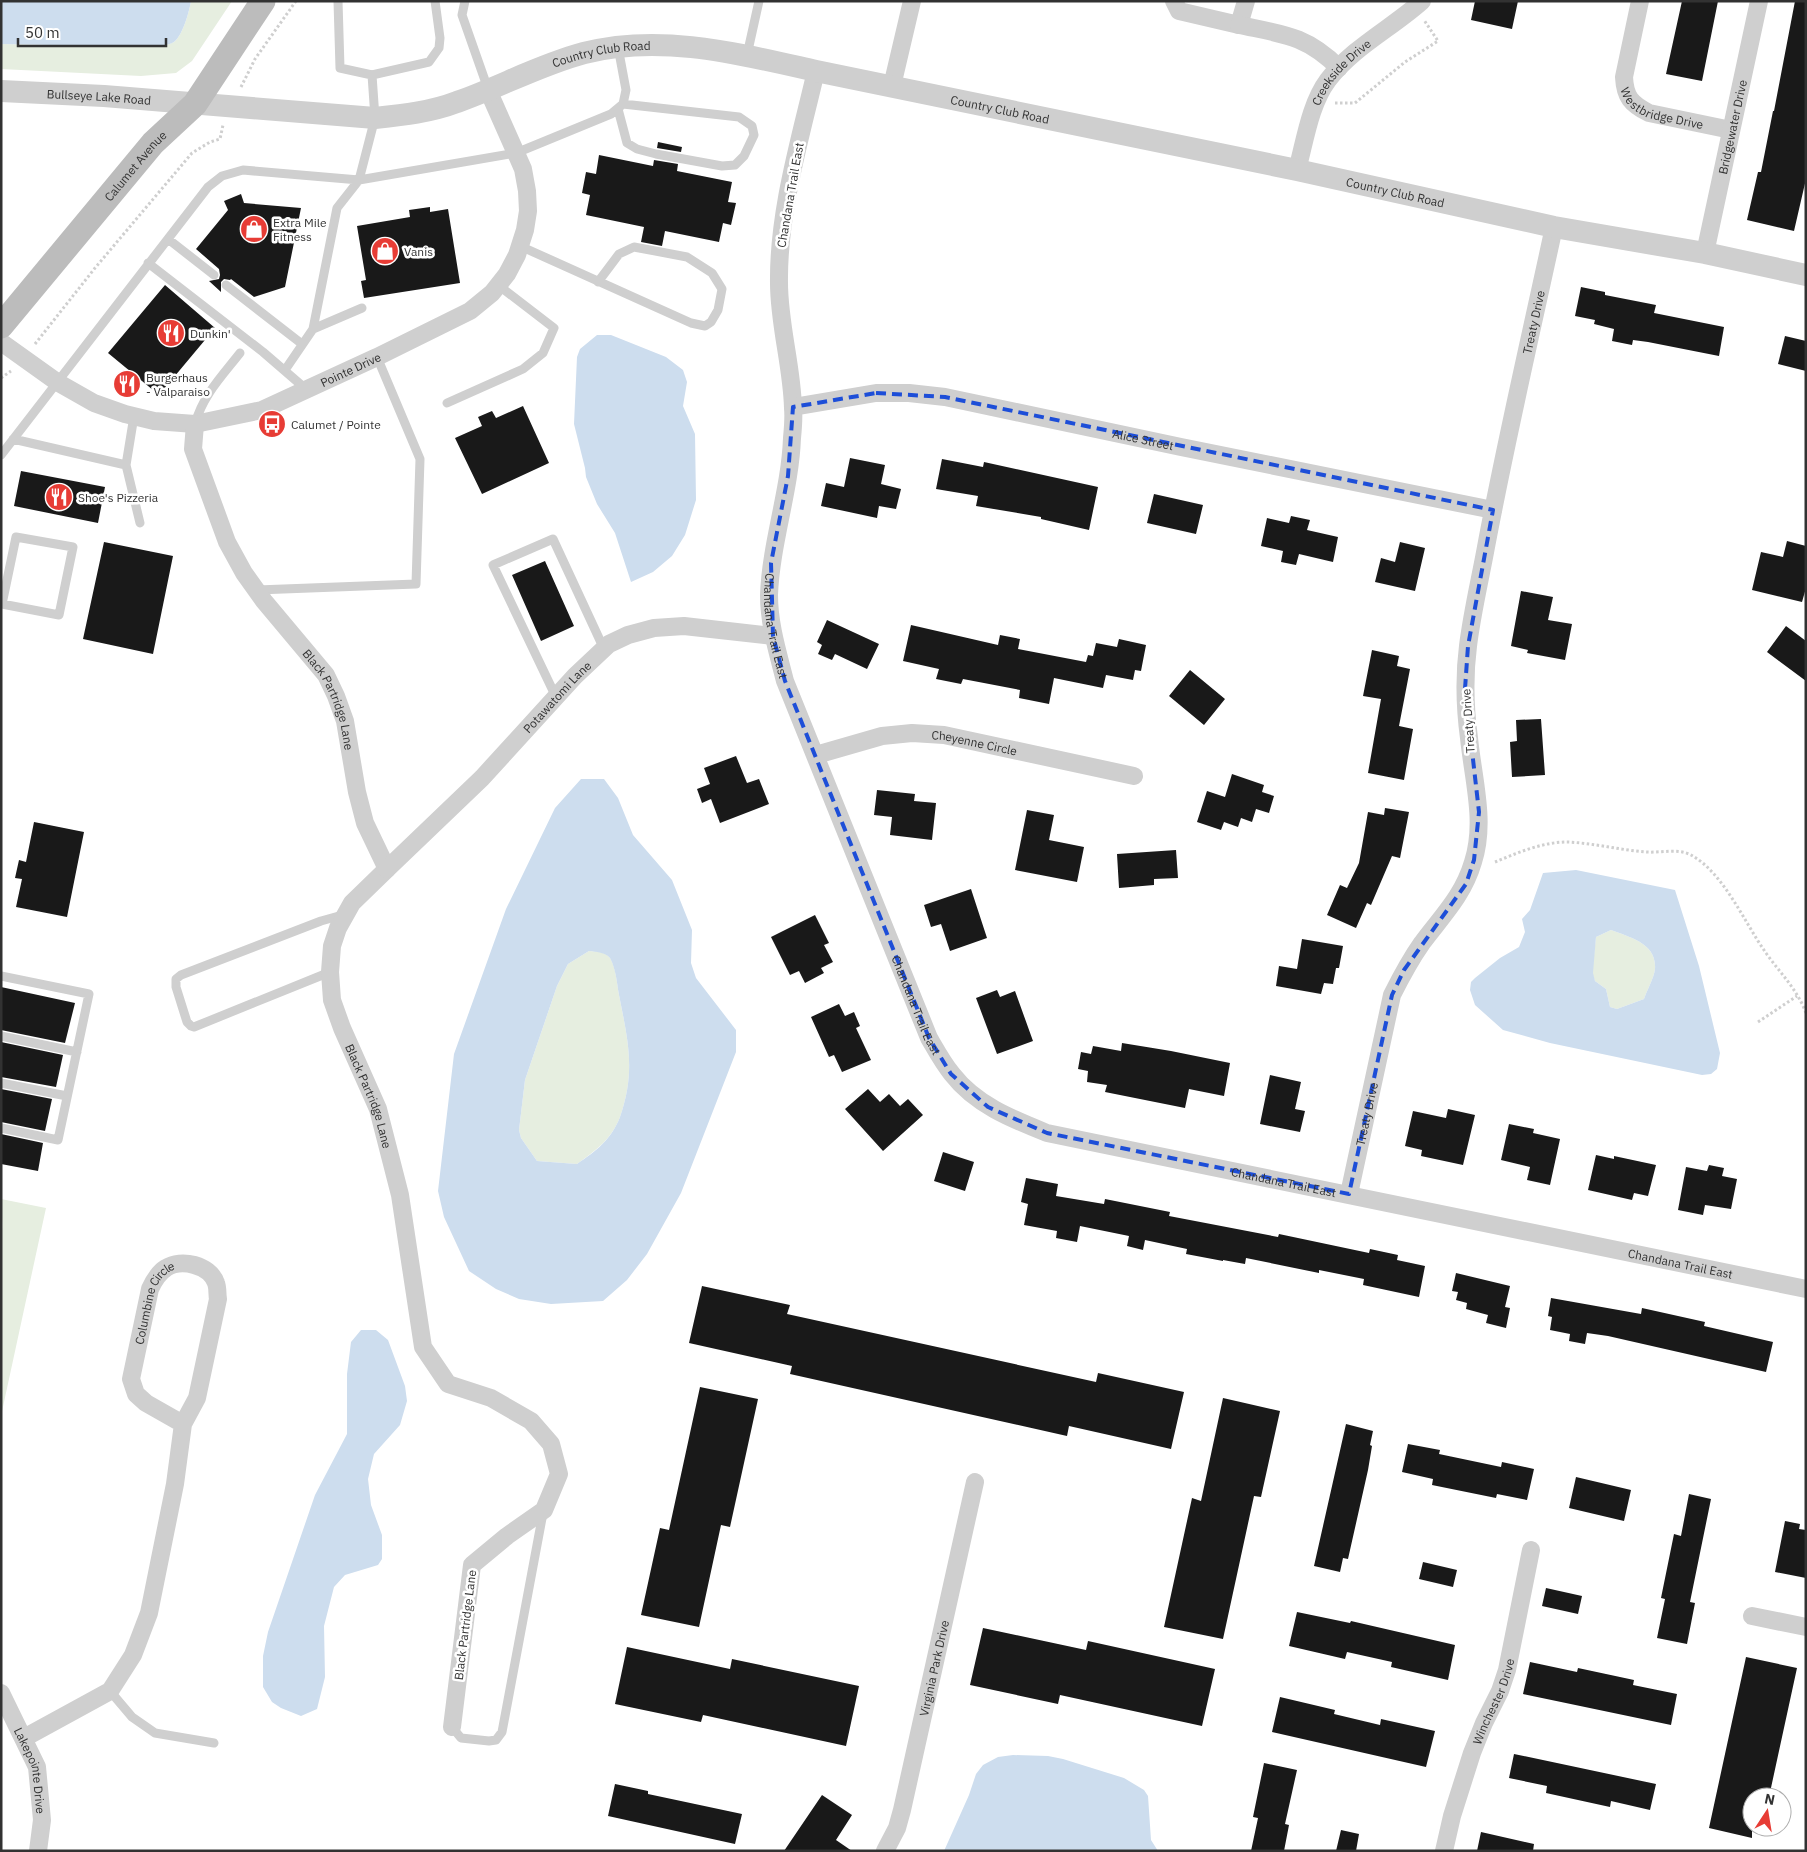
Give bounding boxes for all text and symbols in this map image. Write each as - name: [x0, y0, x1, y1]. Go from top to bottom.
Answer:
- scale bar: [18, 15, 165, 47]
- text: 50 m: [25, 23, 60, 42]
- street label: Creekside Drive: [1308, 35, 1374, 107]
- street label: Country Club Road: [550, 37, 651, 70]
- street label: Bridgewater Drive: [1715, 78, 1750, 176]
- street label: Westbridge Drive: [1618, 85, 1705, 132]
- street label: Bullseye Lake Road: [46, 86, 152, 107]
- street label: Country Club Road: [949, 91, 1051, 126]
- street label: Calumet Avenue: [101, 127, 170, 204]
- street label: Chandana Trail East: [773, 141, 807, 249]
- street label: Country Club Road: [1345, 174, 1446, 210]
- shop icon: Extra Mile Fitness: [239, 214, 269, 244]
- place label: Extra Mile Fitness: [273, 215, 327, 244]
- shop icon: Vanis: [370, 236, 400, 266]
- place label: Vanis: [404, 244, 433, 259]
- street label: Treaty Drive: [1519, 288, 1548, 355]
- restaurant icon: Dunkin': [156, 318, 186, 348]
- place label: Dunkin': [190, 326, 231, 341]
- street label: Pointe Drive: [318, 349, 383, 390]
- restaurant icon: Burgerhaus - Valparaiso: [112, 369, 142, 399]
- place label: Burgerhaus - Valparaiso: [146, 370, 210, 399]
- bus stop icon: Calumet / Pointe: [257, 409, 287, 439]
- place label: Calumet / Pointe: [291, 417, 381, 432]
- street label: Alice Street: [1111, 425, 1175, 453]
- restaurant icon: Shoe's Pizzeria: [44, 482, 74, 512]
- place label: Shoe's Pizzeria: [78, 490, 159, 505]
- street label: Chandana Trail East: [761, 572, 792, 680]
- street label: Black Partridge Lane: [300, 646, 357, 751]
- street label: Potawatomi Lane: [520, 657, 594, 736]
- street label: Treaty Drive: [1458, 688, 1478, 754]
- street label: Cheyenne Circle: [931, 727, 1019, 758]
- street label: Chandana Trail East: [889, 953, 945, 1057]
- street label: Black Partridge Lane: [342, 1041, 395, 1150]
- street label: Treaty Drive: [1352, 1080, 1381, 1147]
- street label: Chandana Trail East: [1230, 1164, 1338, 1200]
- street label: Chandana Trail East: [1627, 1245, 1734, 1281]
- street label: Columbine Circle: [131, 1257, 177, 1346]
- street label: Black Partridge Lane: [451, 1569, 479, 1681]
- street label: Virginia Park Drive: [916, 1618, 952, 1718]
- street label: Winchester Drive: [1469, 1657, 1517, 1746]
- street label: Lakepointe Drive: [11, 1725, 49, 1815]
- north arrow: [1742, 1787, 1792, 1837]
- text: N: [1763, 1789, 1777, 1809]

